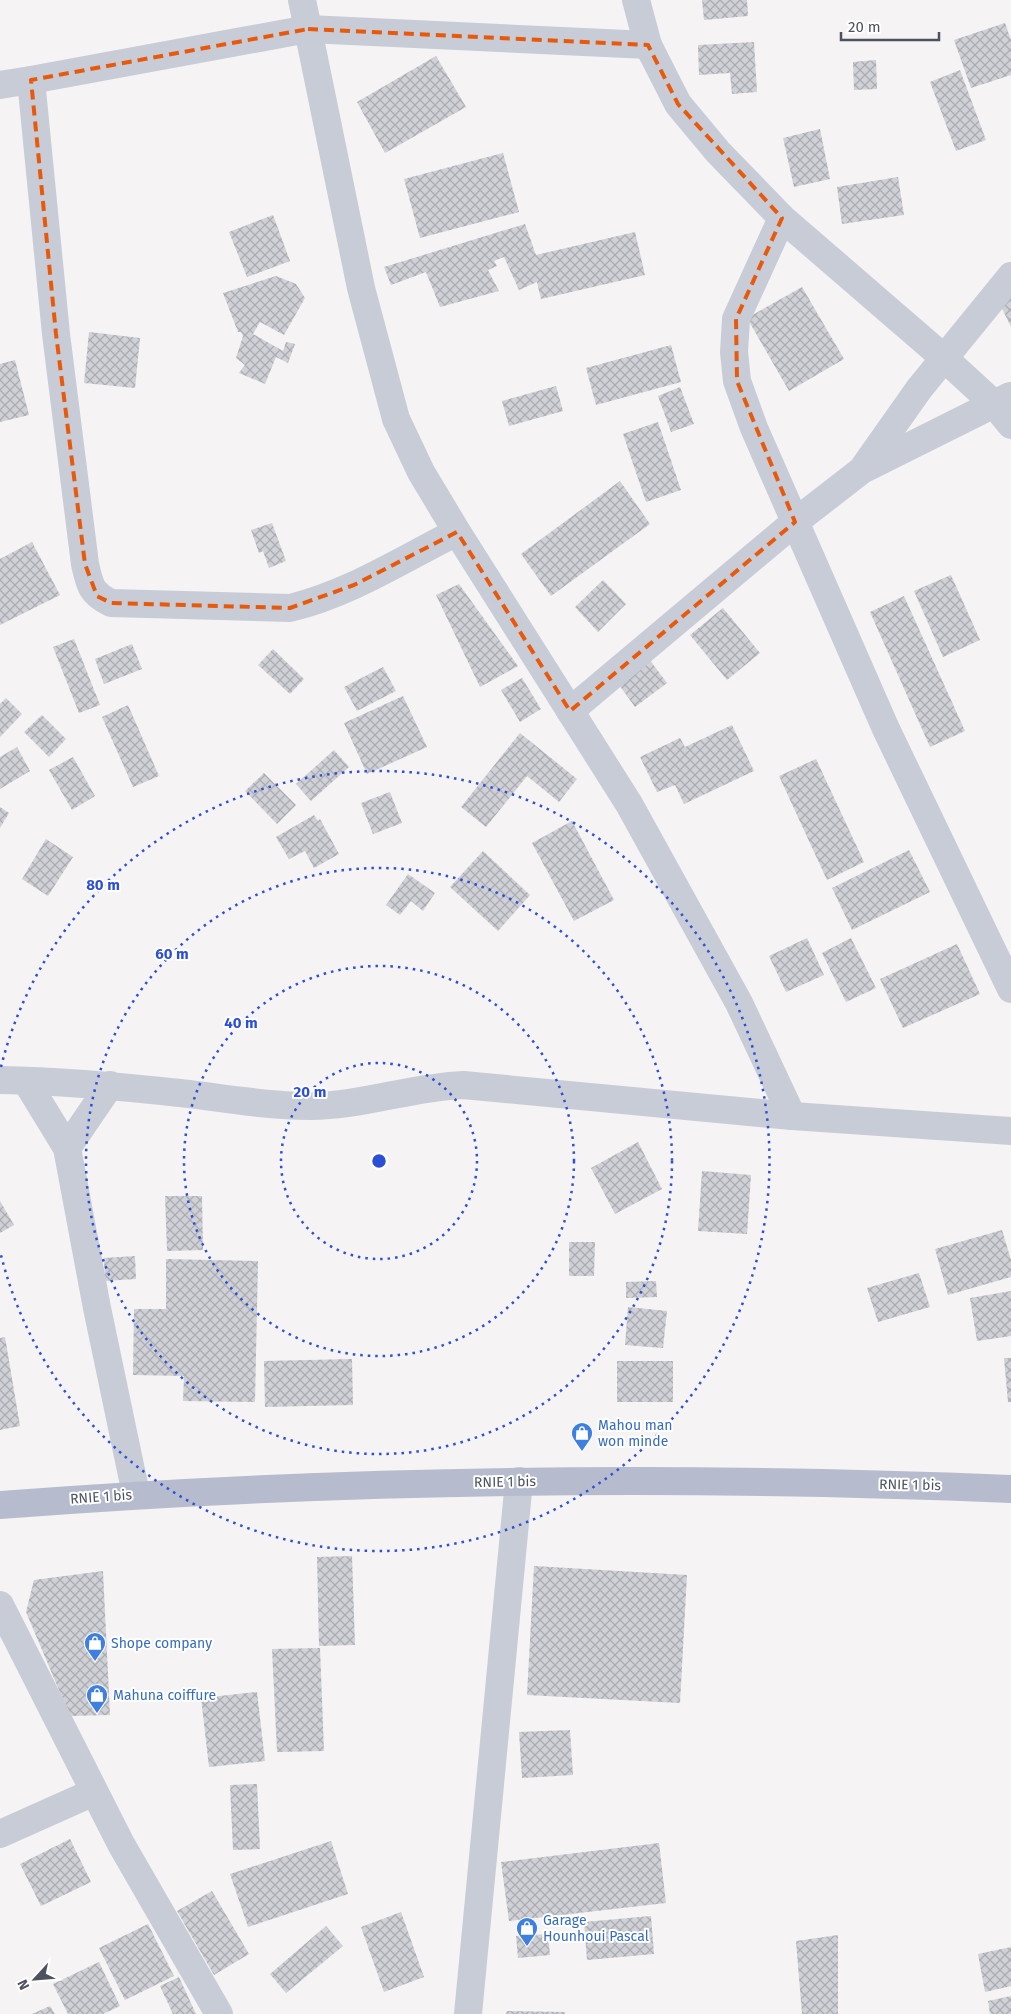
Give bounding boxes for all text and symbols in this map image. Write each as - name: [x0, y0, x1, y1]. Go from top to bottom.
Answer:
- scale bar: [841, 10, 938, 42]
- text: 20 m: [848, 18, 881, 36]
- text: 80 m: [86, 876, 120, 894]
- text: 60 m: [155, 945, 189, 963]
- text: 40 m: [224, 1014, 258, 1032]
- text: 20 m: [294, 1083, 326, 1101]
- centre of rings: [370, 1152, 388, 1170]
- place label: Mahou man won minde: [598, 1417, 673, 1450]
- shop icon: Mahou man won minde: [570, 1421, 594, 1452]
- street label: RNIE 1 bis: [474, 1473, 537, 1491]
- street label: RNIE 1 bis: [879, 1476, 942, 1494]
- street label: RNIE 1 bis: [70, 1486, 133, 1508]
- shop icon: Shope company: [83, 1631, 107, 1662]
- place label: Shope company: [111, 1635, 212, 1652]
- shop icon: Mahuna coiffure: [85, 1683, 109, 1714]
- place label: Mahuna coiffure: [113, 1687, 216, 1704]
- place label: Garage Hounhoui Pascal: [543, 1912, 649, 1945]
- shop icon: Garage Hounhoui Pascal: [515, 1916, 539, 1947]
- north arrow: [10, 1954, 60, 2004]
- text: N: [14, 1977, 33, 1992]

